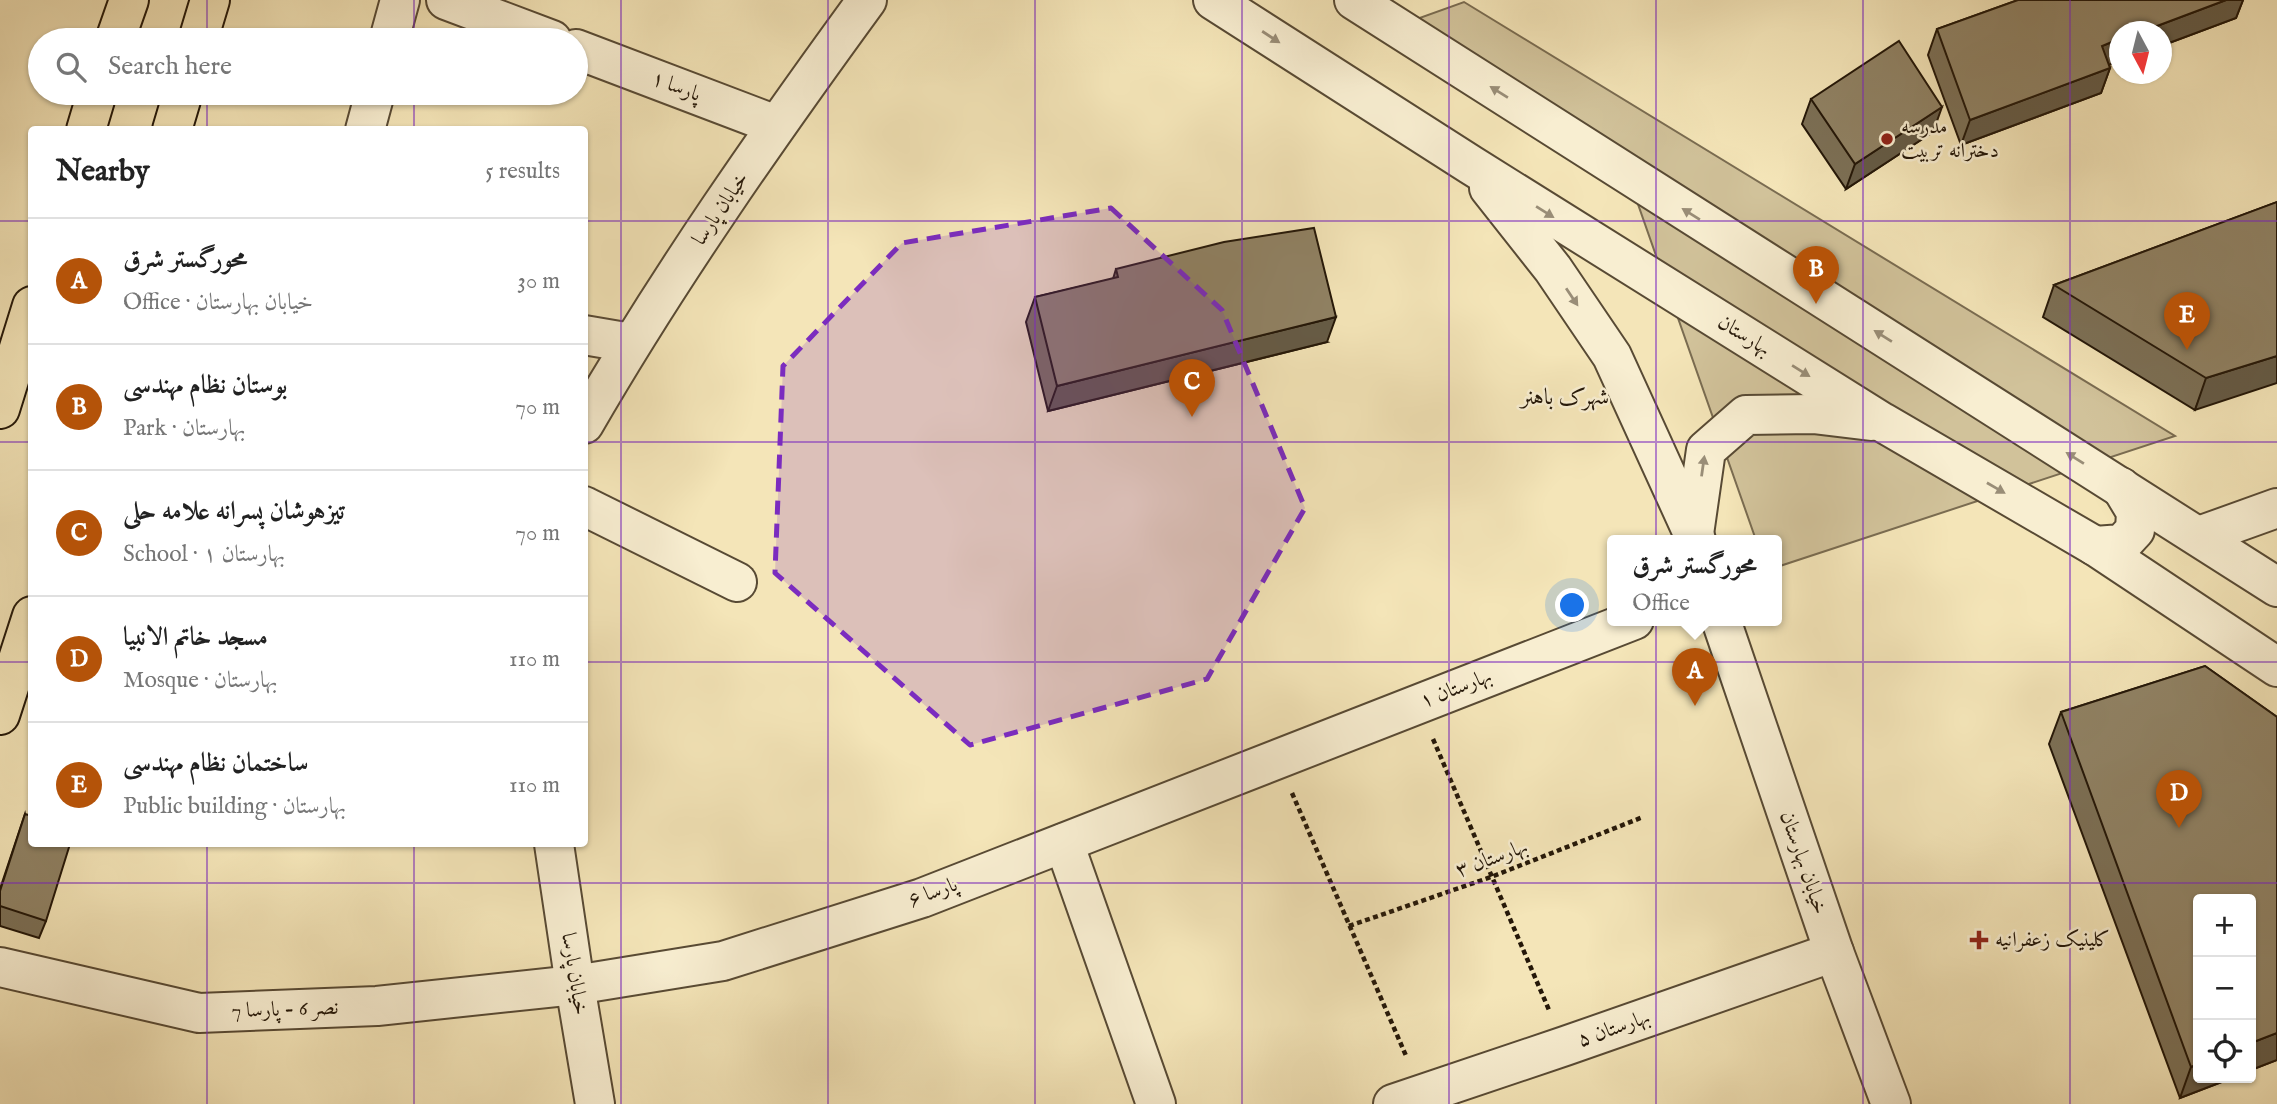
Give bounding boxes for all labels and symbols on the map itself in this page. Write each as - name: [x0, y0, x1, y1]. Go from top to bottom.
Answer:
- north arrow: [2109, 21, 2172, 84]
- one-way arrow: [1261, 30, 1281, 43]
- street label: پارسا ۱: [647, 65, 705, 109]
- one-way arrow: [1490, 85, 1508, 99]
- place label: مدرسه دخترانه تربیت: [1901, 114, 1999, 165]
- marker: مدرسه دخترانه تربیت: [1879, 131, 1895, 147]
- street label: خیابان پارسا: [687, 167, 755, 251]
- one-way arrow: [1536, 205, 1555, 218]
- one-way arrow: [1681, 207, 1701, 220]
- pin: B: [1793, 246, 1839, 304]
- one-way arrow: [1566, 287, 1579, 306]
- pin: E: [2164, 292, 2210, 350]
- street label: بهارستان: [1712, 309, 1776, 363]
- one-way arrow: [1874, 329, 1893, 342]
- pin: C: [1169, 359, 1215, 417]
- one-way arrow: [1791, 365, 1810, 378]
- district label: شهرک باهنر: [1519, 383, 1609, 412]
- one-way arrow: [2066, 451, 2085, 464]
- one-way arrow: [1698, 455, 1709, 477]
- one-way arrow: [1986, 482, 2005, 495]
- your location: [1555, 588, 1589, 622]
- pin: A: [1672, 648, 1718, 706]
- street label: بهارستان ۱: [1416, 663, 1496, 715]
- pin: D: [2156, 770, 2202, 828]
- street label: خیابان بهارستان: [1773, 808, 1833, 918]
- street label: بهارستان ۳: [1452, 833, 1532, 885]
- street label: پارسا ۶: [905, 871, 962, 914]
- place label: کلینیک زعفرانیه: [1995, 927, 2110, 954]
- marker: کلینیک زعفرانیه: [1969, 930, 1989, 950]
- street label: خیابان پارسا: [554, 931, 594, 1017]
- street label: نصر 6 - پارسا 7: [231, 995, 339, 1025]
- street label: بهارستان ۵: [1574, 1004, 1654, 1054]

